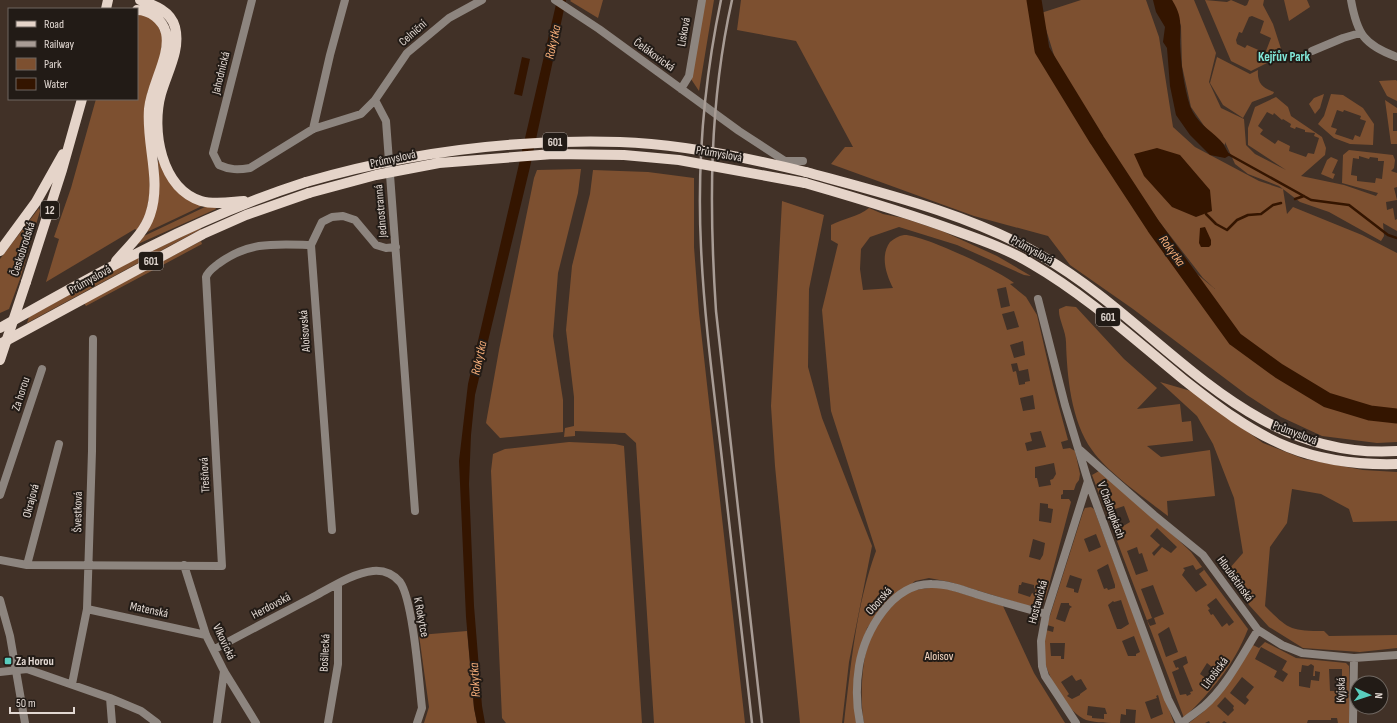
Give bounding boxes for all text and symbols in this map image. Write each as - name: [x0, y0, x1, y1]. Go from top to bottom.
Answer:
- legend: [8, 8, 138, 100]
- street label: Celniční: [396, 16, 431, 49]
- street label: Lísková: [674, 16, 694, 48]
- text: Road: [44, 17, 64, 32]
- water label: Rokytka: [542, 23, 565, 61]
- street label: Čelákovická: [630, 35, 678, 75]
- text: Railway: [44, 37, 75, 52]
- district label: Kejřův Park: [1258, 49, 1311, 65]
- street label: Jahodnická: [208, 50, 234, 97]
- text: Park: [44, 57, 62, 72]
- text: Water: [44, 77, 68, 92]
- road number: 601: [543, 133, 567, 151]
- street label: Průmyslová: [695, 143, 743, 165]
- street label: Průmyslová: [369, 147, 418, 171]
- street label: Jednostranná: [371, 184, 391, 239]
- road number: 12: [41, 201, 59, 219]
- street label: Českobrodská: [7, 220, 39, 278]
- street label: Průmyslová: [1008, 232, 1056, 268]
- water label: Rokytka: [1155, 232, 1189, 270]
- road number: 601: [139, 252, 163, 270]
- street label: Průmyslová: [66, 262, 114, 298]
- road number: 601: [1096, 308, 1120, 326]
- street label: Aloisovská: [296, 309, 314, 354]
- water label: Rokytka: [468, 339, 491, 377]
- street label: Za horou: [9, 375, 33, 413]
- street label: Průmyslová: [1271, 418, 1320, 448]
- street label: Třešňová: [197, 457, 213, 493]
- street label: V Chaloupkách: [1094, 480, 1128, 540]
- street label: Okrajová: [19, 482, 43, 520]
- street label: Švestková: [70, 491, 86, 533]
- street label: Hloubětínská: [1213, 553, 1257, 605]
- street label: Hostavická: [1025, 578, 1051, 625]
- street label: Oborská: [863, 584, 896, 618]
- street label: Herdovská: [249, 589, 293, 623]
- street label: K Rokytce: [410, 596, 432, 638]
- street label: Matenská: [128, 599, 170, 621]
- street label: Vlkovická: [209, 622, 239, 663]
- street label: Bošilecká: [317, 633, 334, 672]
- park label: Aloisov: [924, 649, 954, 664]
- place label: Za Horou: [16, 654, 54, 669]
- street label: Litošická: [1198, 654, 1232, 692]
- marker: Za Horou: [3, 656, 13, 666]
- water label: Rokytka: [466, 662, 484, 698]
- north arrow: [1349, 675, 1389, 715]
- street label: Kyjská: [1333, 677, 1349, 703]
- scale bar: [10, 689, 74, 715]
- text: N: [1372, 692, 1385, 699]
- text: 50 m: [16, 696, 36, 711]

